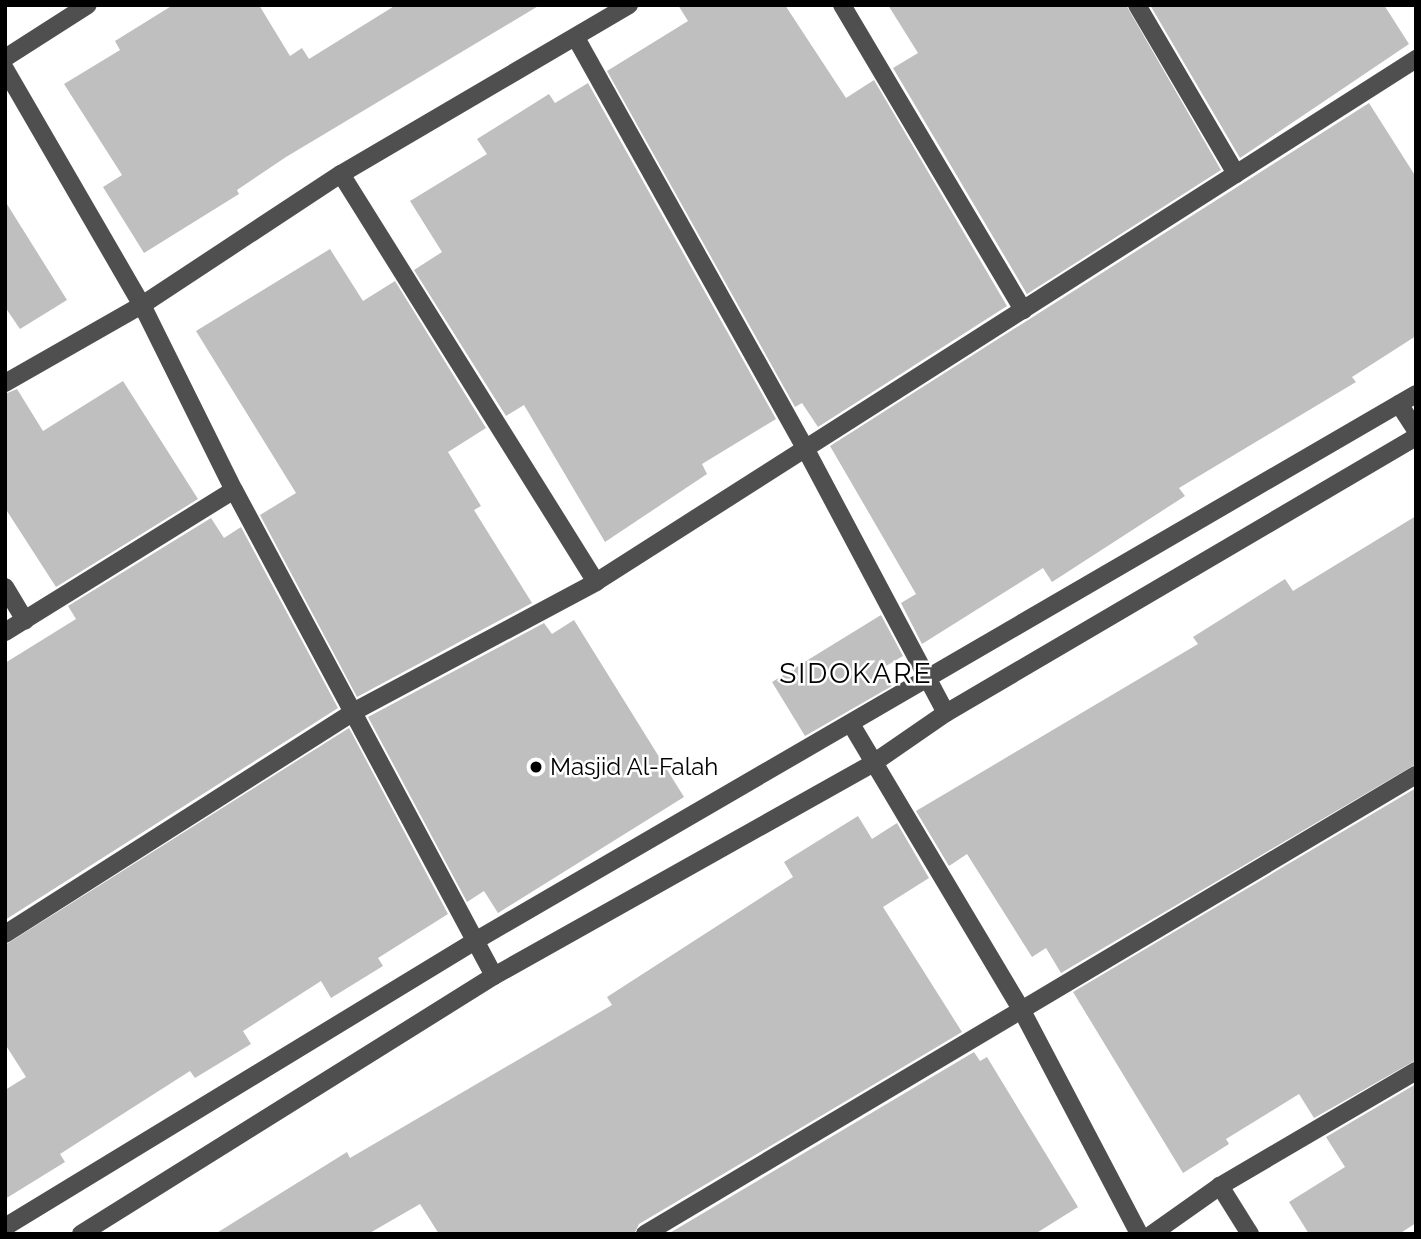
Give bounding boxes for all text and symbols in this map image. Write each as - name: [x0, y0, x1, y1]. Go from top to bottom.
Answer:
- district label: SIDOKARE: [780, 657, 932, 691]
- place label: Masjid Al-Falah: [550, 753, 719, 781]
- marker: Masjid Al-Falah: [528, 759, 544, 775]

